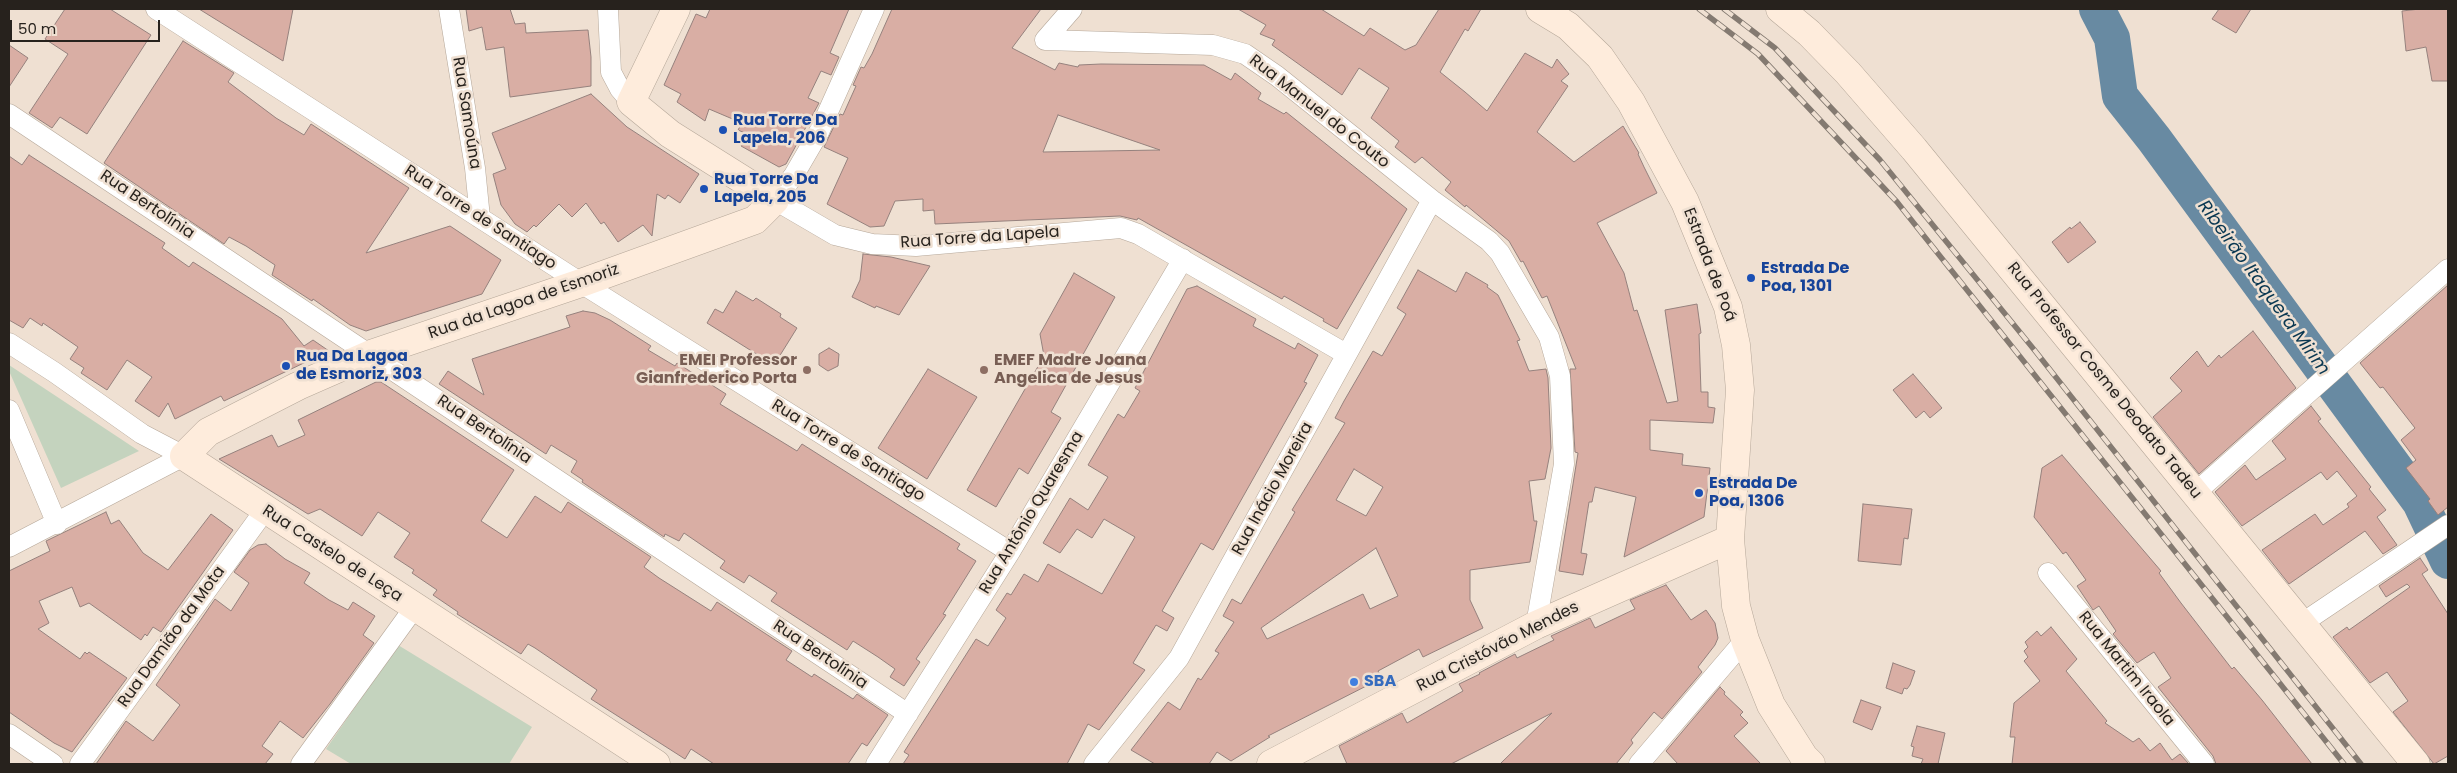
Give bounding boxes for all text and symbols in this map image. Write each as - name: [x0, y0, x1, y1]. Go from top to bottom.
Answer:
- scale bar: [12, 10, 162, 42]
- text: 50 m: [18, 18, 56, 39]
- street label: Rua Manuel do Couto: [1245, 51, 1393, 173]
- street label: Rua Samoúna: [448, 56, 484, 170]
- place label: Rua Torre Da Lapela, 206: [733, 111, 838, 149]
- marker: Rua Torre Da Lapela, 206: [717, 124, 729, 136]
- street label: Rua Torre de Santiago: [400, 162, 560, 274]
- street label: Rua Bertolínia: [96, 166, 198, 244]
- place label: Rua Torre Da Lapela, 205: [714, 170, 819, 208]
- marker: Rua Torre Da Lapela, 205: [698, 183, 710, 195]
- water label: Ribeirão Itaquera Mirim: [2192, 196, 2334, 380]
- street label: Estrada de Poá: [1678, 205, 1740, 325]
- street label: Rua Torre da Lapela: [900, 223, 1060, 253]
- place label: Estrada De Poa, 1301: [1761, 259, 1849, 297]
- street label: Rua Professor Cosme Deodato Tadeu: [2003, 259, 2205, 503]
- street label: Rua da Lagoa de Esmoriz: [426, 260, 622, 344]
- marker: Estrada De Poa, 1301: [1745, 272, 1757, 284]
- place label: Rua Da Lagoa de Esmoriz, 303: [296, 347, 422, 385]
- place label: EMEI Professor Gianfrederico Porta: [636, 351, 797, 389]
- place label: EMEF Madre Joana Angelica de Jesus: [994, 351, 1147, 389]
- marker: Rua Da Lagoa de Esmoriz, 303: [280, 360, 292, 372]
- marker: EMEI Professor Gianfrederico Porta: [801, 364, 813, 376]
- marker: EMEF Madre Joana Angelica de Jesus: [978, 364, 990, 376]
- street label: Rua Bertolínia: [433, 391, 535, 469]
- street label: Rua Torre de Santiago: [768, 396, 928, 506]
- street label: Rua Inácio Moreira: [1229, 419, 1317, 559]
- street label: Rua Antônio Quaresma: [976, 428, 1088, 598]
- place label: Estrada De Poa, 1306: [1709, 474, 1797, 512]
- marker: Estrada De Poa, 1306: [1693, 487, 1705, 499]
- street label: Rua Castelo de Leça: [258, 502, 406, 606]
- street label: Rua Damião da Mota: [114, 563, 230, 711]
- street label: Rua Cristóvão Mendes: [1414, 598, 1582, 696]
- street label: Rua Martim Iraola: [2074, 608, 2178, 730]
- street label: Rua Bertolínia: [769, 616, 871, 694]
- place label: SBA: [1364, 672, 1396, 692]
- marker: SBA: [1348, 676, 1360, 688]

